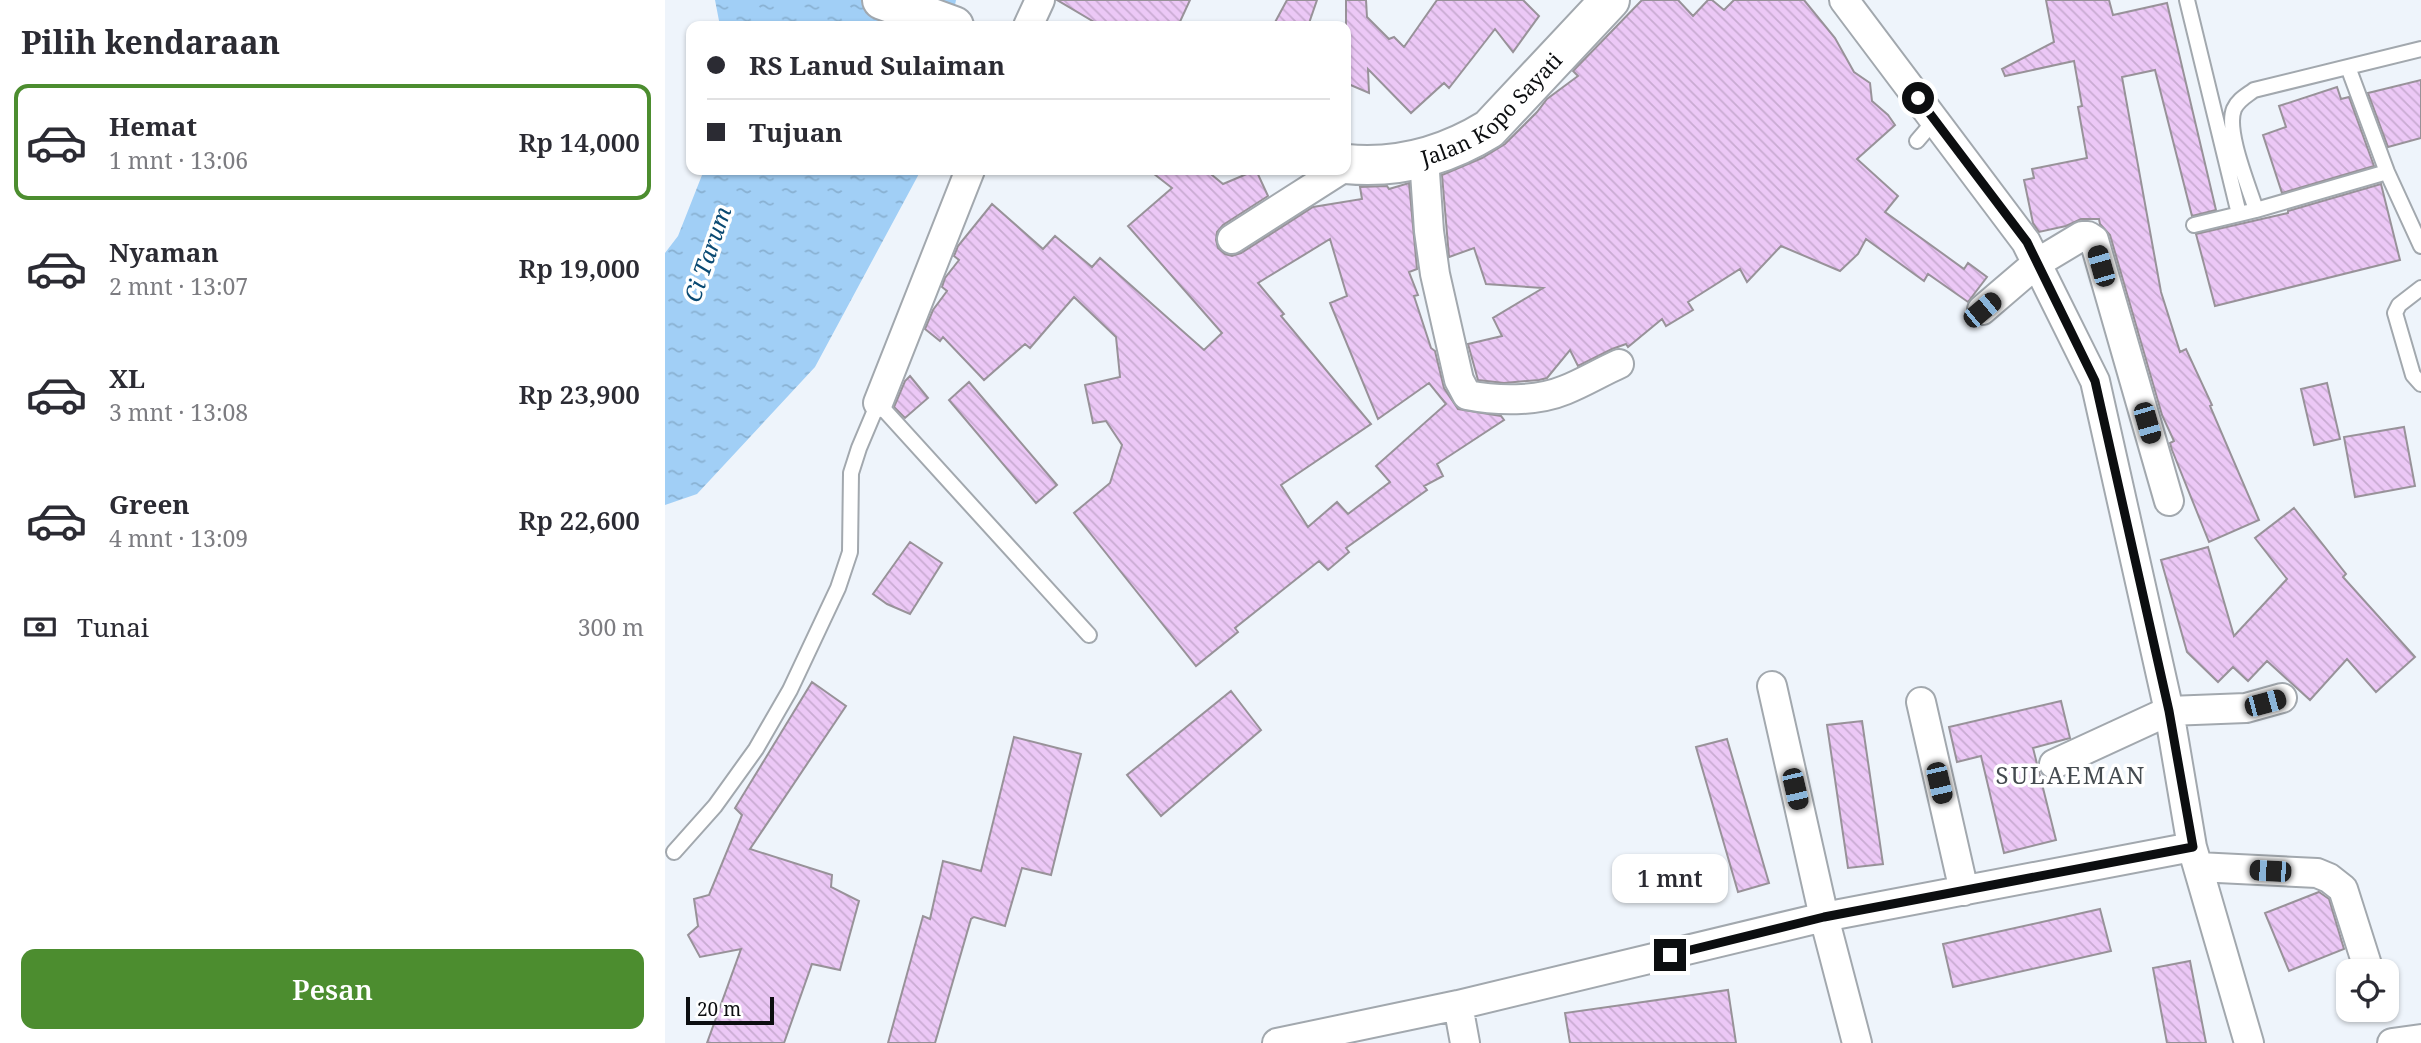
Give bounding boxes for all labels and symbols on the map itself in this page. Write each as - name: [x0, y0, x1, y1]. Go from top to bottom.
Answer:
- street label: Jalan Kopo Sayati: [1417, 46, 1568, 172]
- route start: [1902, 82, 1934, 114]
- water label: Ci Tarum: [676, 201, 738, 306]
- car: [2086, 243, 2117, 289]
- car: [1960, 288, 2005, 332]
- car: [2132, 400, 2163, 446]
- car: [2242, 687, 2289, 719]
- district label: SULAEMAN: [1996, 758, 2146, 791]
- car: [1925, 760, 1954, 806]
- car: [1781, 766, 1810, 812]
- callout: 1 mnt: [1612, 853, 1728, 902]
- car: [2249, 859, 2292, 883]
- route end: [1654, 939, 1686, 971]
- scale bar: [686, 994, 773, 1026]

